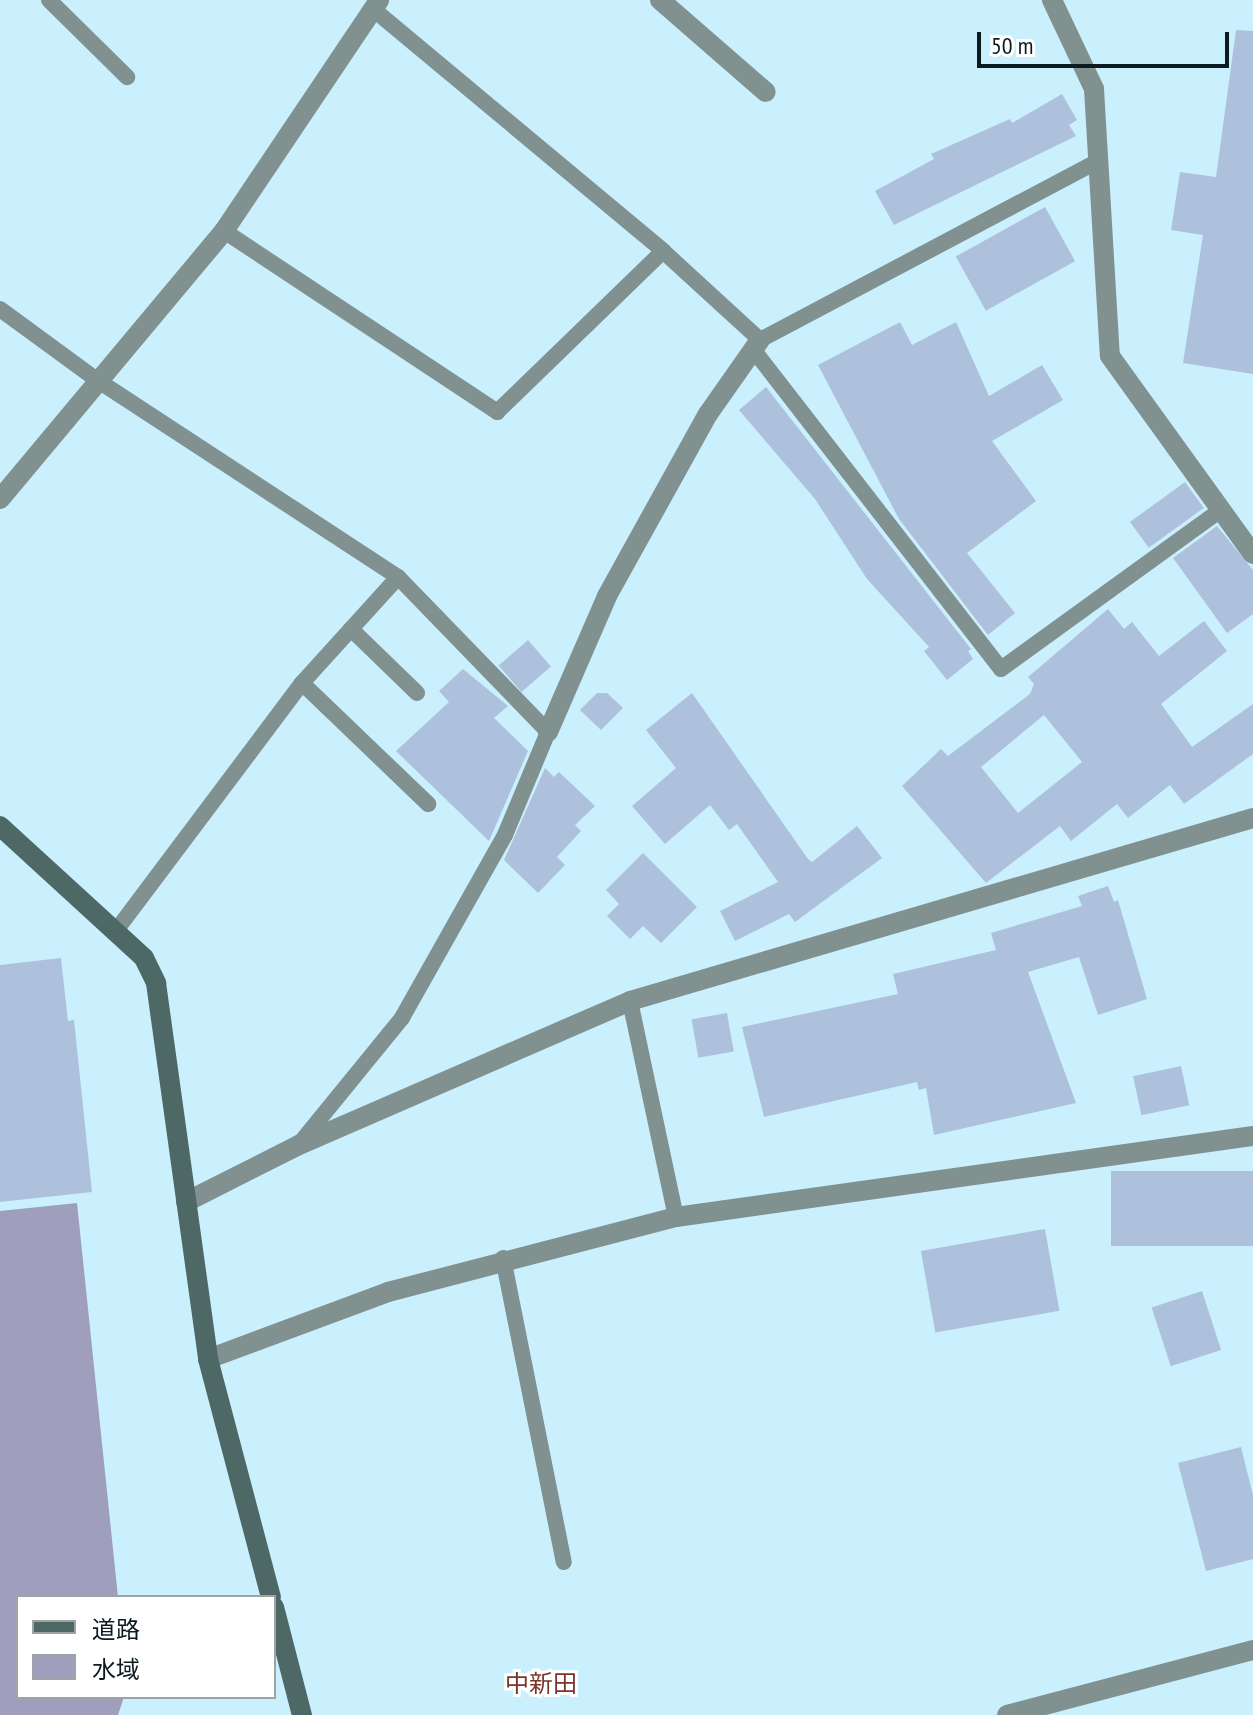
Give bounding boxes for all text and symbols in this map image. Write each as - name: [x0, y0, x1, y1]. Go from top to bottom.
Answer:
- scale bar: [981, 16, 1233, 66]
- text: 50 m: [991, 30, 1033, 61]
- legend: [16, 1595, 276, 1699]
- text: 道路: [92, 1614, 140, 1645]
- text: 水域: [92, 1654, 140, 1685]
- district label: 中新田: [505, 1670, 577, 1698]

